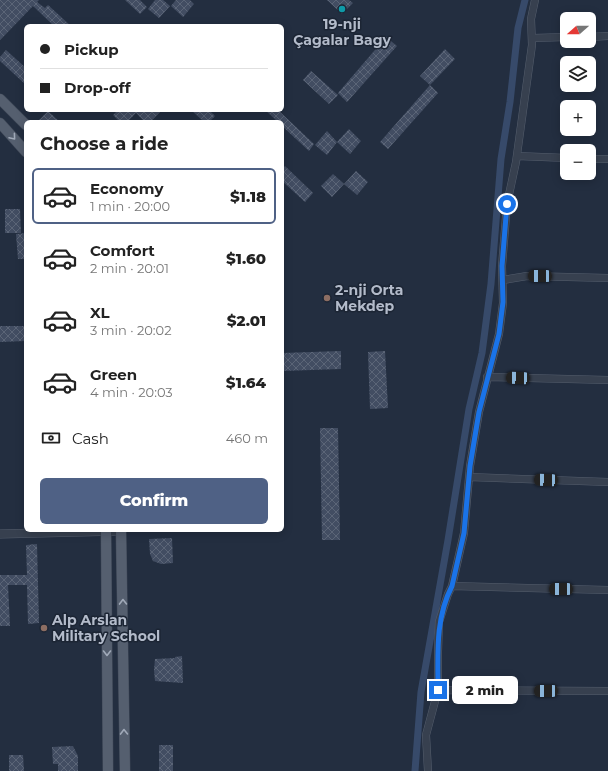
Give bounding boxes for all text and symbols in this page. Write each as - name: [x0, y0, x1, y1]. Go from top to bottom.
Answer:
- marker: 19-nji Çagalar Bagy: [337, 4, 347, 14]
- north arrow: [560, 12, 596, 48]
- map controls: [560, 12, 596, 180]
- place label: 19-nji Çagalar Bagy: [293, 15, 391, 49]
- text: Pickup: [64, 40, 119, 59]
- button: layers: [560, 56, 596, 92]
- text: Drop-off: [64, 78, 131, 97]
- button: +: [560, 100, 596, 136]
- one-way arrow: [9, 132, 16, 140]
- text: Choose a ride: [40, 133, 168, 155]
- button: −: [560, 144, 596, 180]
- icon: car: [42, 178, 78, 214]
- text: Economy: [90, 179, 163, 198]
- text: $1.18: [230, 187, 266, 206]
- route start: [498, 195, 516, 213]
- text: 1 min · 20:00: [90, 198, 170, 214]
- icon: car: [42, 240, 78, 276]
- text: Comfort: [90, 241, 155, 260]
- text: $1.60: [226, 249, 266, 268]
- text: 2 min · 20:01: [90, 260, 169, 276]
- car: [528, 270, 552, 282]
- place label: 2-nji Orta Mekdep: [335, 281, 403, 315]
- marker: 2-nji Orta Mekdep: [322, 293, 332, 303]
- icon: car: [42, 302, 78, 338]
- text: XL: [90, 303, 109, 322]
- text: $2.01: [227, 311, 266, 330]
- text: 3 min · 20:02: [90, 322, 172, 338]
- icon: car: [42, 364, 78, 400]
- text: Green: [90, 365, 137, 384]
- car: [506, 372, 530, 384]
- text: $1.64: [226, 373, 266, 392]
- text: 4 min · 20:03: [90, 384, 173, 400]
- icon: cash: [40, 427, 62, 449]
- text: Cash: [72, 429, 109, 448]
- text: 460 m: [226, 430, 268, 446]
- car: [534, 474, 558, 486]
- button: Confirm: [40, 478, 268, 524]
- car: [549, 583, 573, 595]
- one-way arrow: [118, 599, 127, 605]
- place label: Alp Arslan Military School: [51, 611, 160, 645]
- marker: Alp Arslan Military School: [39, 623, 49, 633]
- one-way arrow: [103, 650, 111, 656]
- callout: 2 min: [452, 676, 518, 704]
- route end: [429, 681, 447, 699]
- text: 2 min: [466, 682, 504, 698]
- car: [534, 685, 558, 697]
- one-way arrow: [120, 729, 128, 735]

